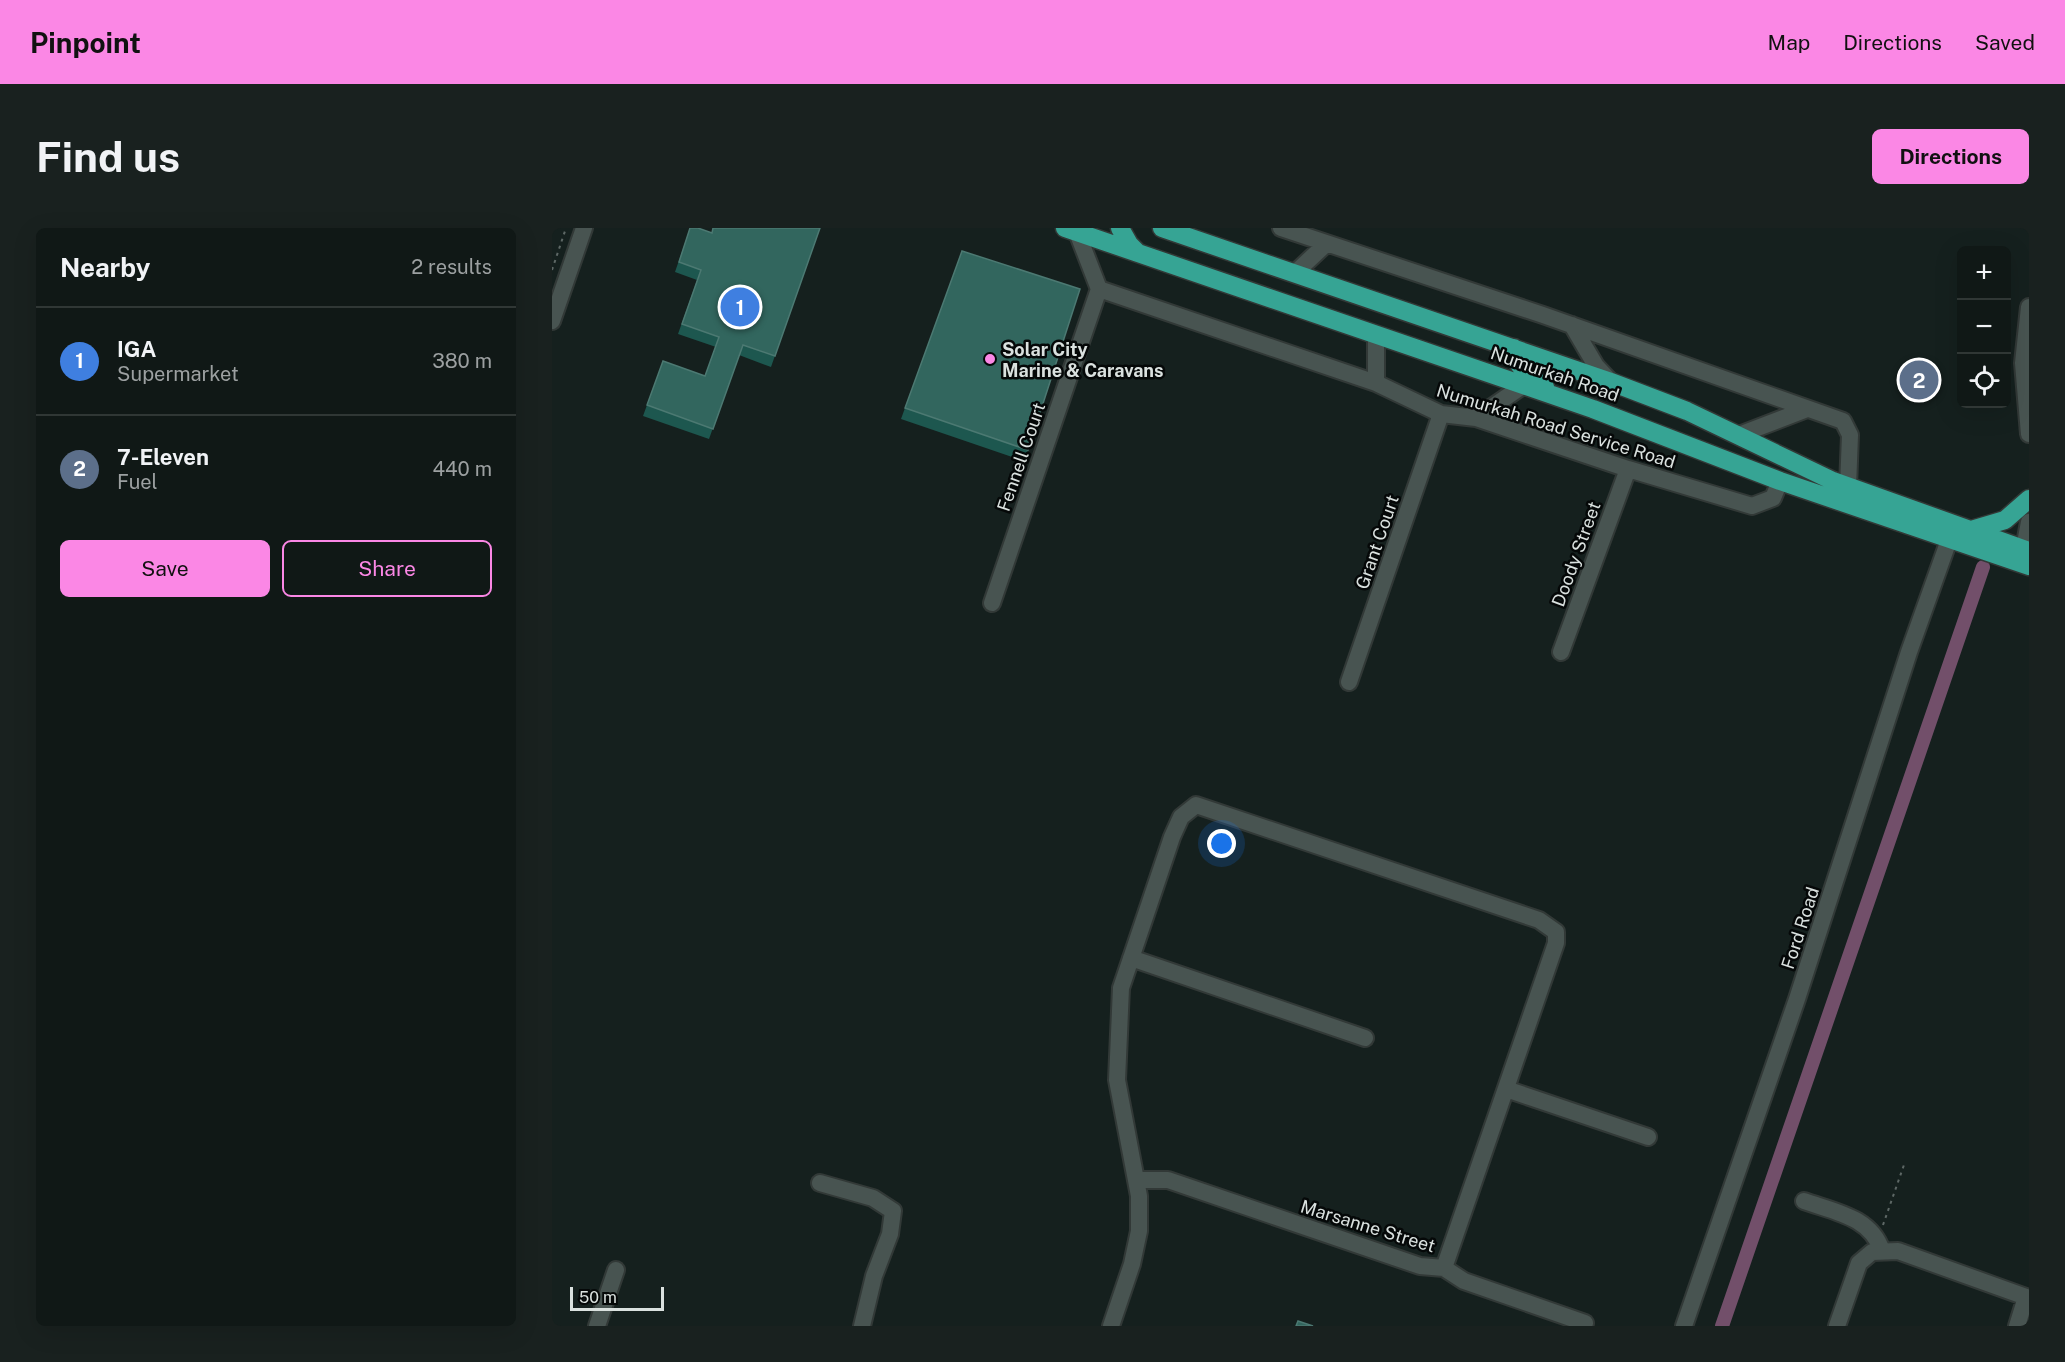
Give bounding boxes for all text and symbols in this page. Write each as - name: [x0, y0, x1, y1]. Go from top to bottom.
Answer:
- text: Pinpoint: [30, 26, 141, 59]
- text: Map: [1768, 30, 1810, 55]
- text: Directions: [1843, 30, 1942, 55]
- text: Saved: [1975, 30, 2035, 55]
- button: Directions: [1872, 129, 2029, 184]
- text: Find us: [36, 132, 180, 181]
- map controls: [1957, 246, 2011, 408]
- button: +: [1957, 246, 2011, 300]
- text: Nearby: [60, 252, 150, 283]
- text: 2 results: [411, 255, 492, 279]
- pin: 1: [720, 284, 759, 329]
- button: −: [1957, 300, 2011, 354]
- text: IGA: [117, 336, 157, 362]
- place label: Solar City Marine & Caravans: [1002, 339, 1163, 381]
- street label: Numurkah Road: [1488, 342, 1622, 406]
- text: 1: [75, 349, 84, 373]
- text: 380 m: [432, 349, 492, 373]
- marker: Solar City Marine & Caravans: [983, 352, 997, 366]
- button: locate: [1957, 354, 2011, 408]
- pin: 2: [1900, 358, 1938, 402]
- text: Supermarket: [117, 362, 239, 386]
- street label: Numurkah Road Service Road: [1434, 380, 1678, 472]
- street label: Fennell Court: [993, 400, 1049, 514]
- text: 7-Eleven: [117, 444, 209, 470]
- text: 2: [73, 457, 86, 481]
- text: 440 m: [432, 457, 492, 481]
- text: Fuel: [117, 470, 158, 494]
- street label: Grant Court: [1351, 492, 1403, 592]
- street label: Doody Street: [1547, 499, 1605, 609]
- button: Save: [60, 540, 270, 597]
- button: Share: [282, 540, 492, 597]
- your location: [1207, 829, 1236, 858]
- street label: Ford Road: [1777, 884, 1823, 972]
- street label: Marsanne Street: [1298, 1196, 1438, 1256]
- scale bar: [570, 1284, 664, 1312]
- text: 50 m: [579, 1288, 617, 1307]

